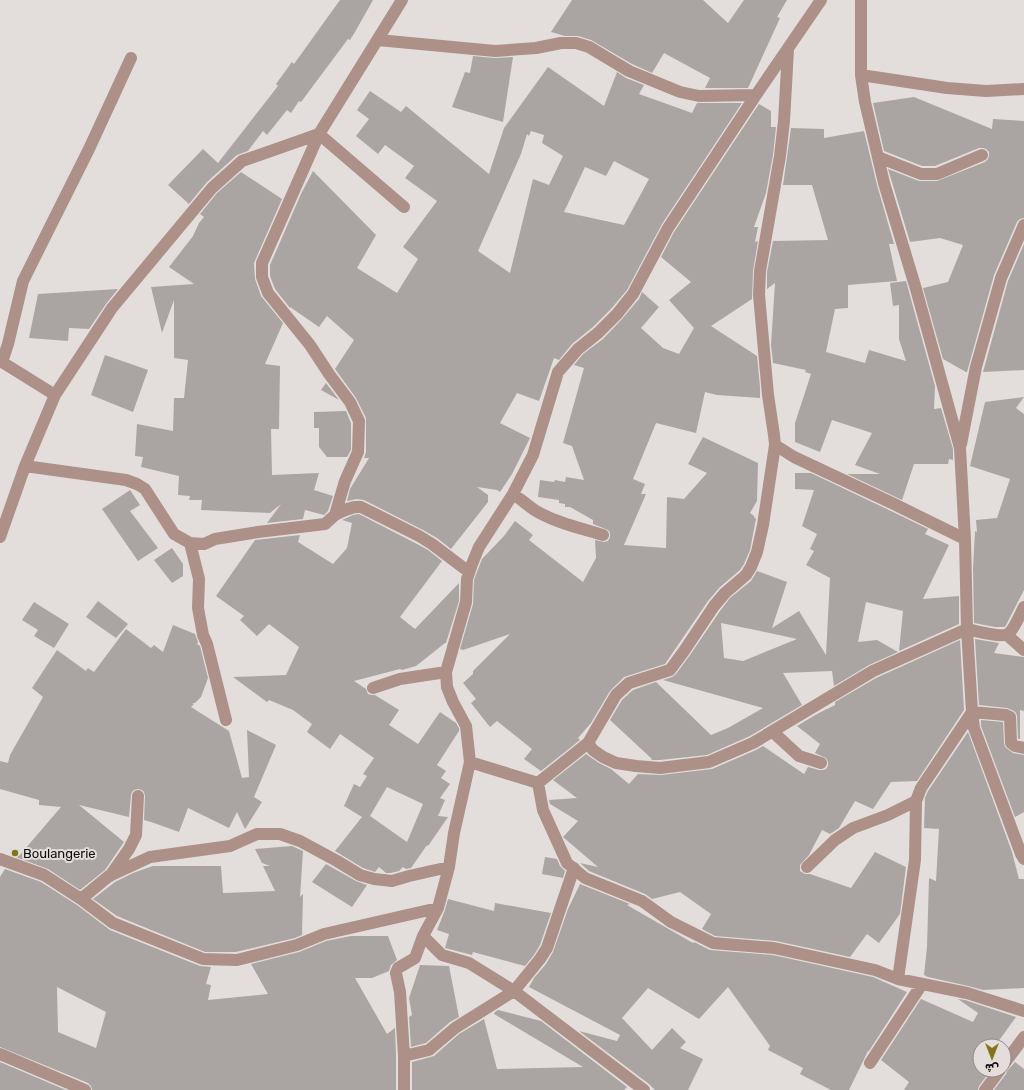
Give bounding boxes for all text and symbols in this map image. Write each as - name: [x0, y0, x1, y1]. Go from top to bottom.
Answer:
- place label: Boulangerie: [23, 846, 96, 862]
- marker: Boulangerie: [10, 848, 20, 858]
- north arrow: [972, 1038, 1012, 1078]
- text: ش: [985, 1061, 999, 1074]

